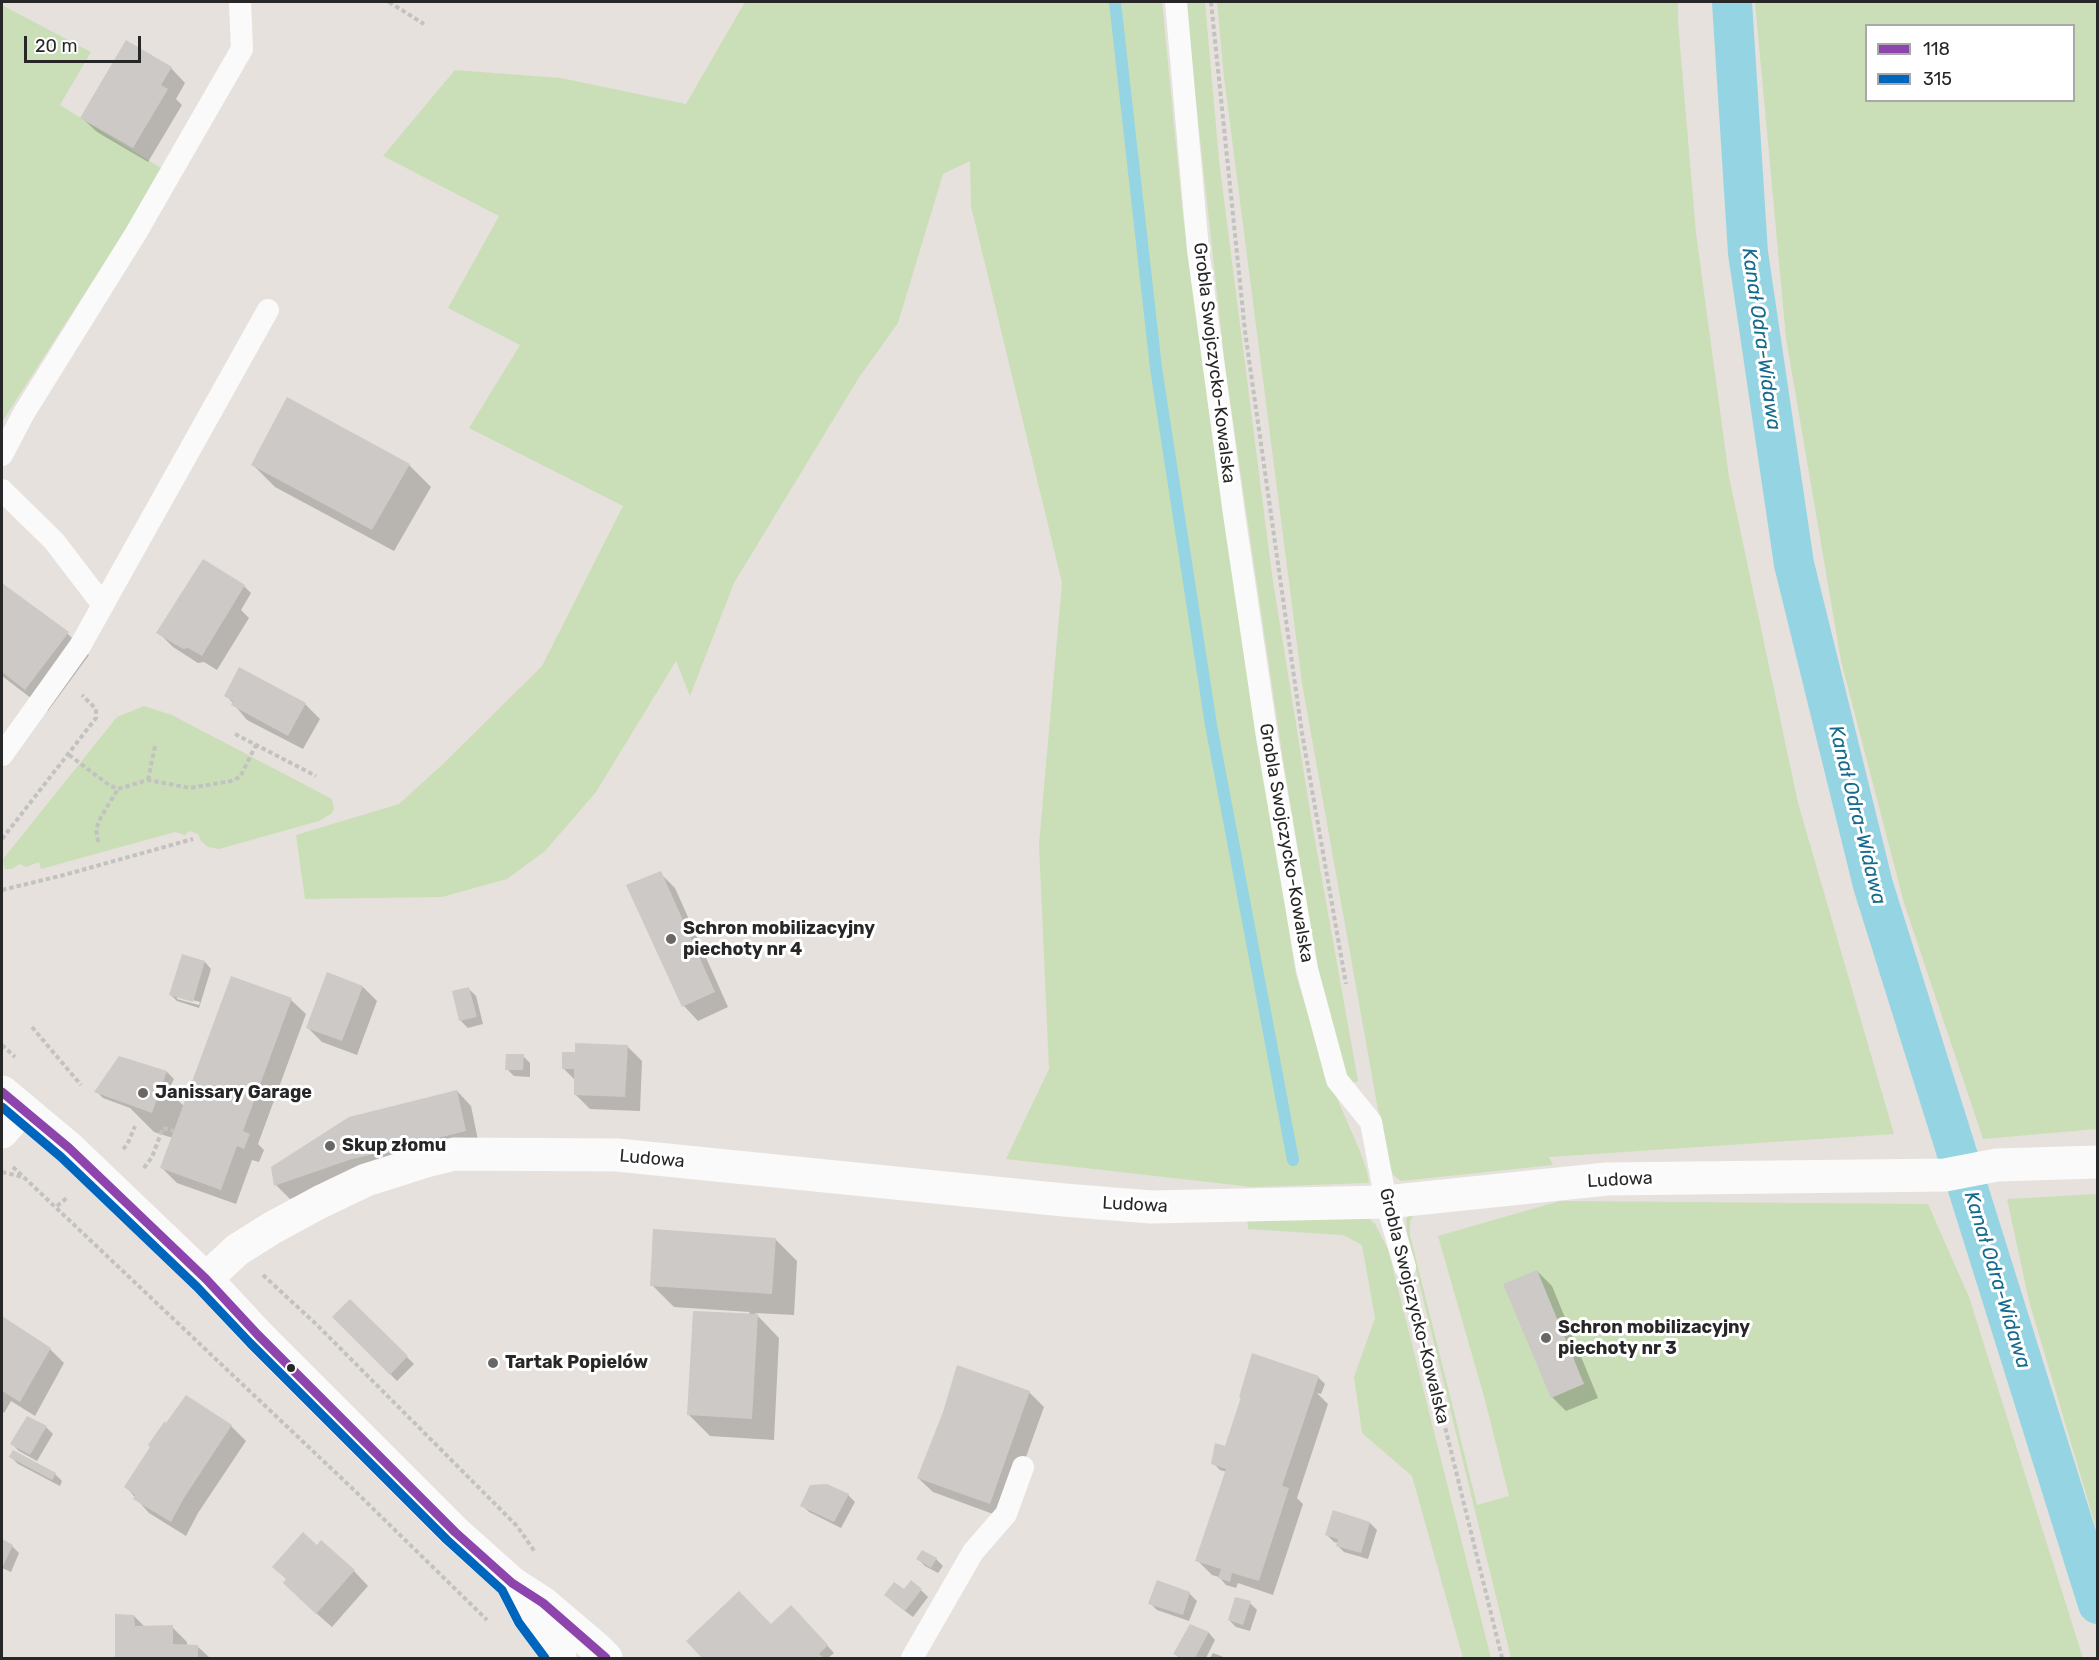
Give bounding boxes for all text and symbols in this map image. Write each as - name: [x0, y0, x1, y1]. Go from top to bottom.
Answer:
- scale bar: [27, 24, 144, 62]
- legend: [1865, 24, 2075, 102]
- text: 20 m: [35, 35, 77, 57]
- text: 118: [1923, 38, 1950, 60]
- text: 315: [1923, 68, 1952, 90]
- street label: Grobla Swojczycko-Kowalska: [1189, 241, 1239, 485]
- water label: Kanał Odra-Widawa: [1736, 246, 1786, 432]
- street label: Grobla Swojczycko-Kowalska: [1254, 722, 1318, 964]
- water label: Kanał Odra-Widawa: [1823, 723, 1891, 907]
- place label: Schron mobilizacyjny piechoty nr 4: [683, 918, 875, 960]
- marker: Schron mobilizacyjny piechoty nr 4: [664, 932, 678, 946]
- place label: Janissary Garage: [155, 1082, 312, 1104]
- marker: Janissary Garage: [136, 1086, 150, 1100]
- place label: Skup złomu: [342, 1135, 446, 1157]
- marker: Skup złomu: [323, 1139, 337, 1153]
- street label: Ludowa: [618, 1145, 686, 1173]
- street label: Ludowa: [1587, 1167, 1653, 1193]
- street label: Grobla Swojczycko-Kowalska: [1374, 1186, 1454, 1426]
- water label: Kanał Odra-Widawa: [1959, 1189, 2035, 1371]
- street label: Ludowa: [1102, 1192, 1168, 1218]
- place label: Schron mobilizacyjny piechoty nr 3: [1558, 1317, 1750, 1360]
- marker: Schron mobilizacyjny piechoty nr 3: [1539, 1331, 1553, 1345]
- place label: Tartak Popielów: [505, 1352, 648, 1374]
- marker: Tartak Popielów: [486, 1356, 500, 1370]
- unlabelled marker: [285, 1362, 297, 1374]

